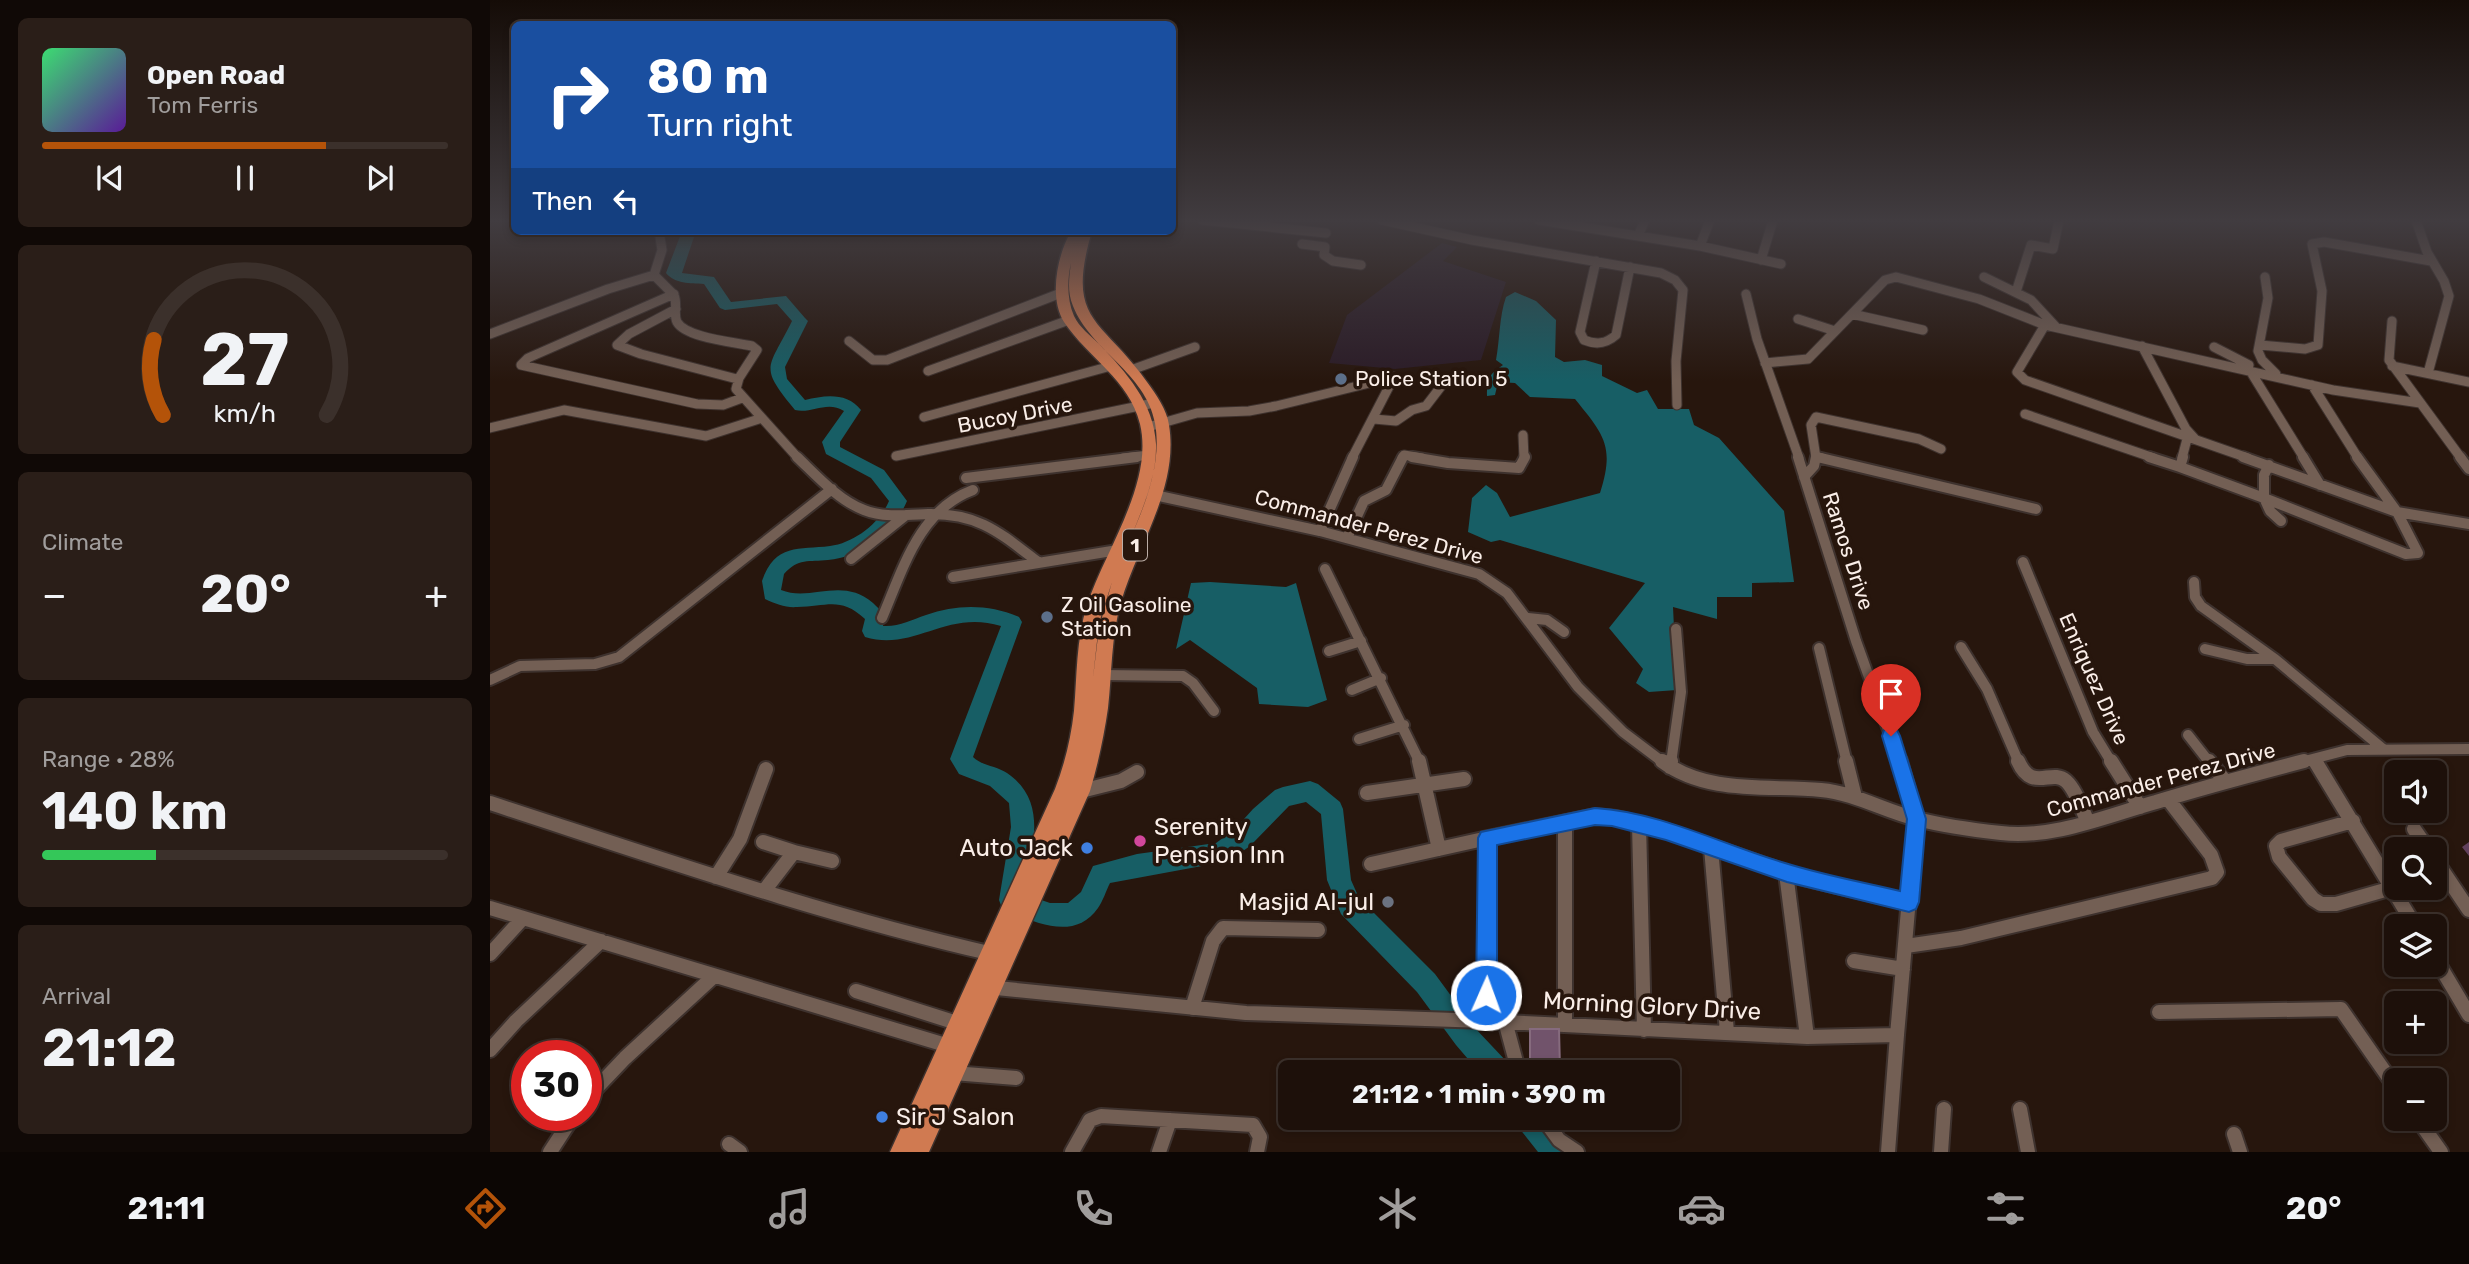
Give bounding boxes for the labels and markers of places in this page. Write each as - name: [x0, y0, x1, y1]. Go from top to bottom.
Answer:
- place label: Police Station 5: [1355, 366, 1508, 391]
- marker: Police Station 5: [1333, 371, 1349, 387]
- place label: Z Oil Gasoline Station: [1061, 592, 1192, 641]
- marker: Z Oil Gasoline Station: [1039, 609, 1055, 625]
- pin: [1861, 664, 1921, 736]
- place label: Serenity Pension Inn: [1154, 813, 1285, 869]
- marker: Serenity Pension Inn: [1132, 833, 1148, 849]
- place label: Auto Jack: [960, 834, 1074, 862]
- marker: Auto Jack: [1079, 840, 1095, 856]
- place label: Masjid Al-jul: [1238, 888, 1374, 916]
- marker: Masjid Al-jul: [1380, 894, 1396, 910]
- place label: Sir J Salon: [896, 1103, 1015, 1131]
- marker: Sir J Salon: [874, 1109, 890, 1125]

